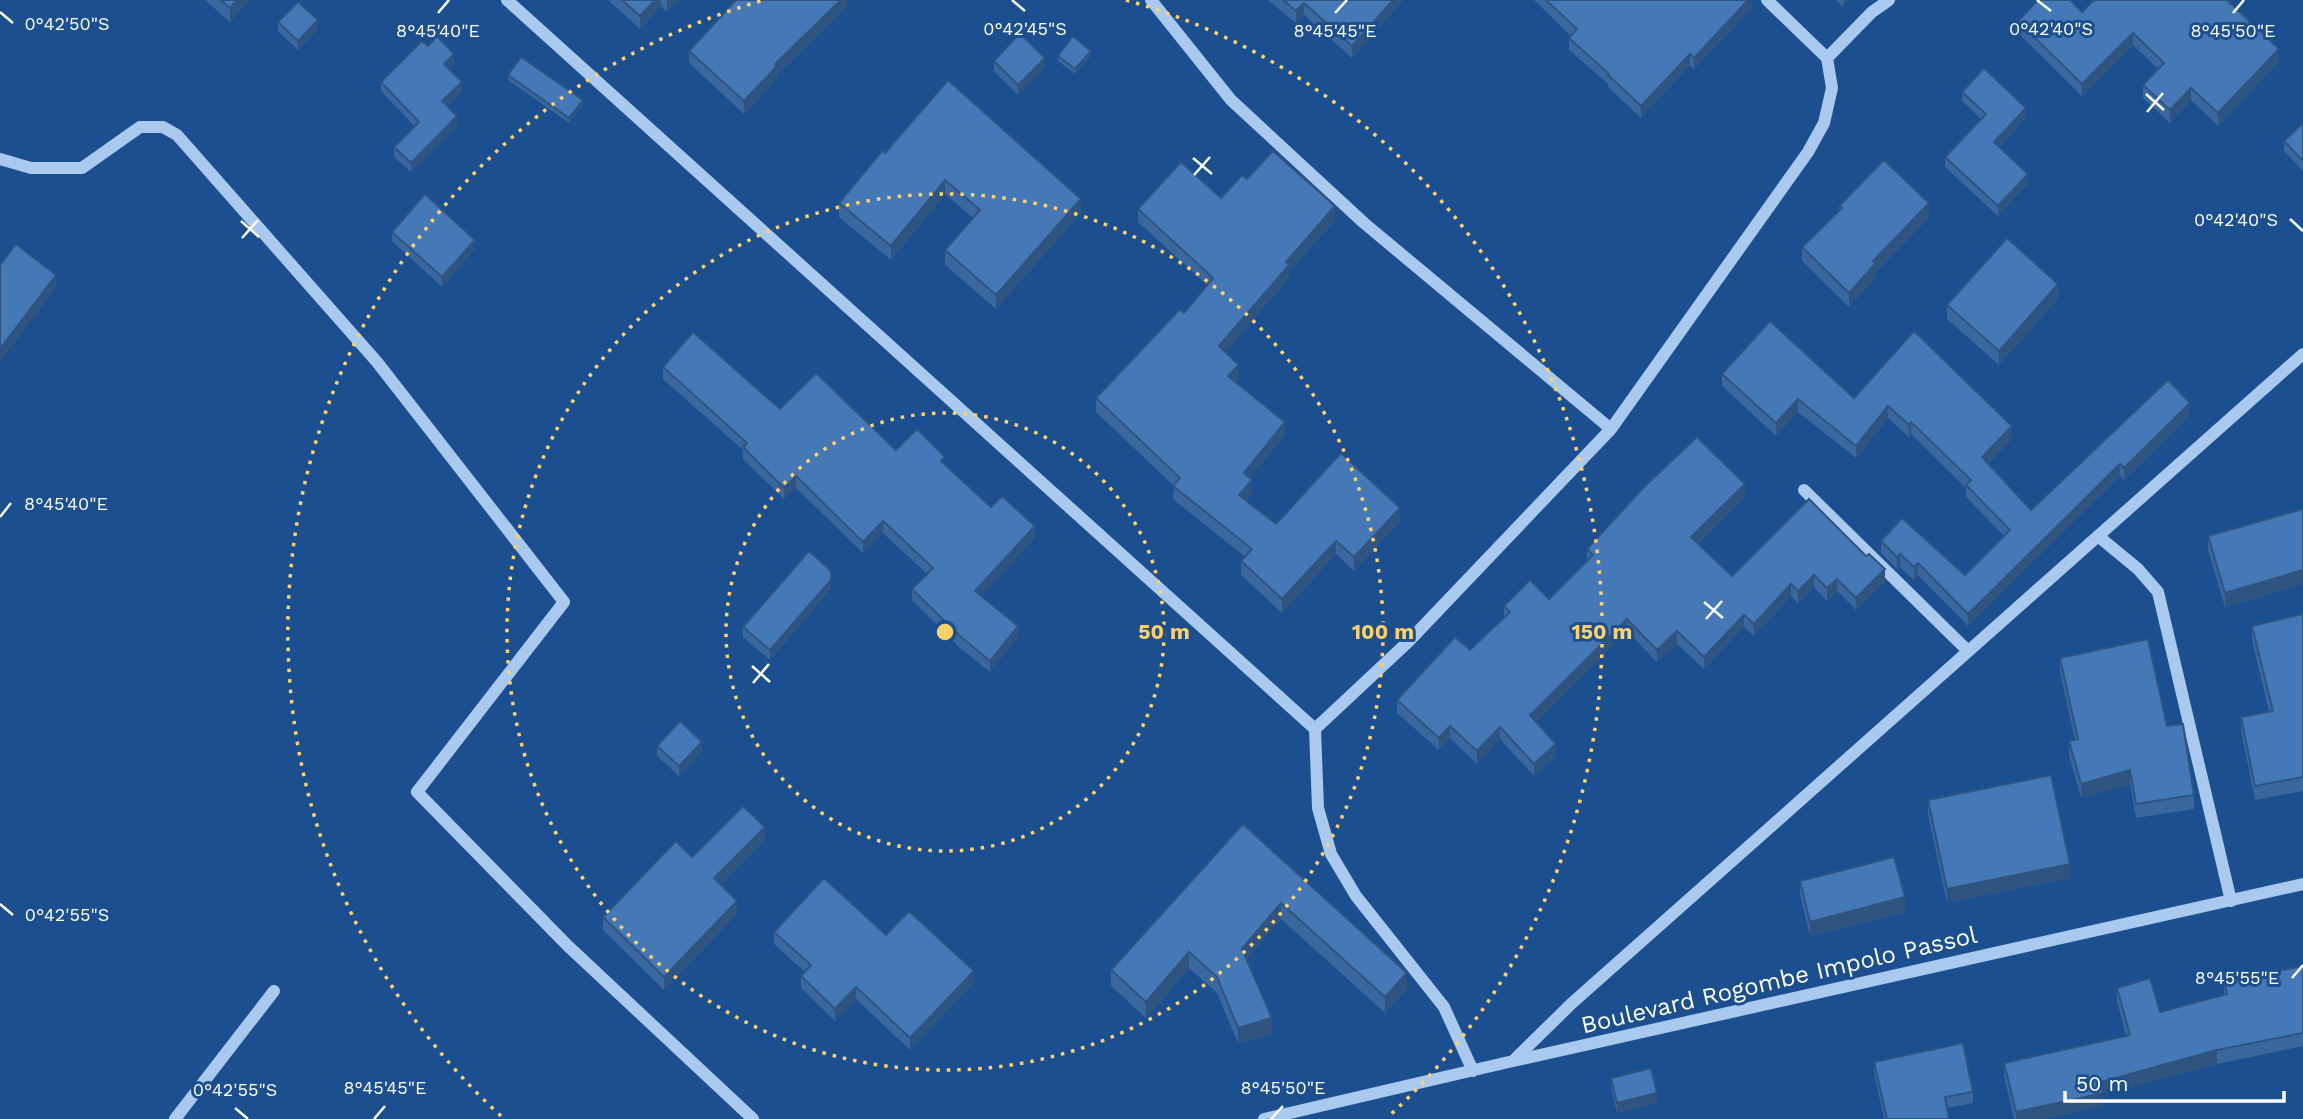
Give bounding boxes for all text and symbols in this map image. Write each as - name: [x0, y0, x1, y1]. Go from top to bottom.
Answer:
- text: 0°42'50"S: [24, 13, 110, 34]
- text: 0°42'45"S: [983, 18, 1067, 39]
- text: 0°42'40"S: [2009, 18, 2093, 39]
- text: 8°45'40"E: [396, 20, 480, 41]
- text: 8°45'45"E: [1293, 20, 1377, 41]
- text: 8°45'50"E: [2190, 20, 2276, 41]
- text: 0°42'40"S: [2194, 209, 2278, 230]
- text: 8°45'40"E: [24, 493, 108, 514]
- text: 50 m: [1138, 619, 1190, 644]
- text: 100 m: [1352, 619, 1414, 644]
- text: 150 m: [1572, 619, 1632, 644]
- centre of rings: [933, 620, 957, 644]
- text: 0°42'55"S: [25, 904, 109, 925]
- street label: Boulevard Rogombe Impolo Passol: [1578, 921, 1980, 1039]
- text: 8°45'55"E: [2195, 967, 2279, 988]
- scale bar: [2065, 1060, 2284, 1104]
- text: 50 m: [2076, 1071, 2128, 1096]
- text: 8°45'45"E: [343, 1077, 427, 1098]
- text: 8°45'50"E: [1240, 1077, 1326, 1098]
- text: 0°42'55"S: [193, 1079, 277, 1100]

